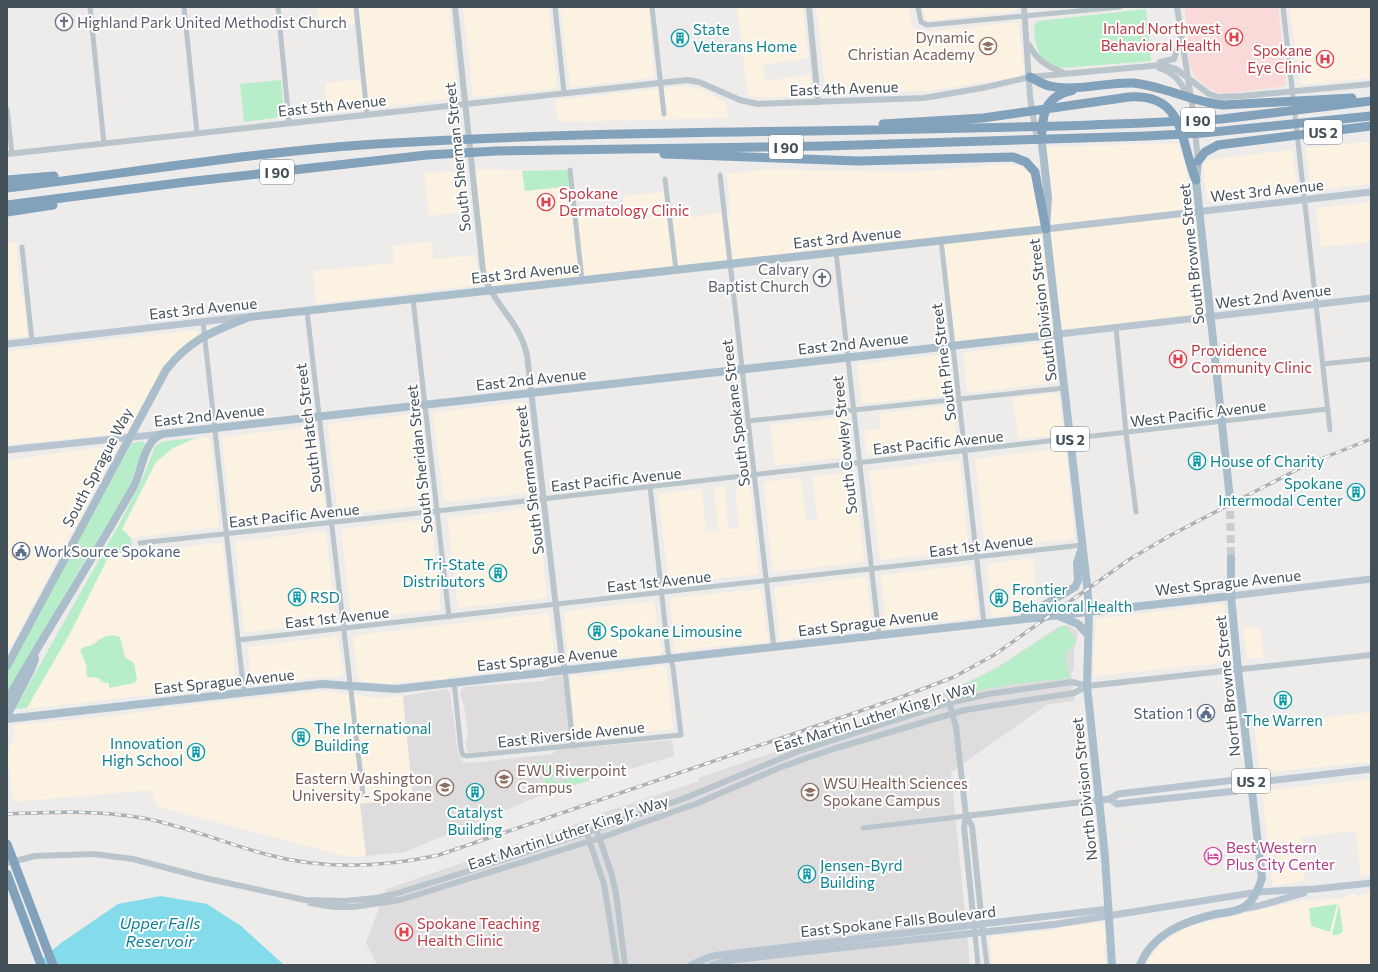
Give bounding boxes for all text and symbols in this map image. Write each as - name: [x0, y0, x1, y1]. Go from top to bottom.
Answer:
- church icon: Highland Park United Methodist Church: [54, 12, 74, 32]
- place label: Highland Park United Methodist Church: [77, 13, 347, 31]
- place label: Inland Northwest Behavioral Health: [1101, 19, 1221, 54]
- place label: State Veterans Home: [693, 20, 797, 55]
- hospital icon: Inland Northwest Behavioral Health: [1224, 27, 1244, 47]
- building icon: State Veterans Home: [670, 28, 690, 48]
- place label: Dynamic Christian Academy: [848, 28, 975, 63]
- school or university icon: Dynamic Christian Academy: [978, 36, 998, 56]
- place label: Spokane Eye Clinic: [1247, 41, 1312, 76]
- hospital icon: Spokane Eye Clinic: [1315, 49, 1335, 69]
- street label: East 4th Avenue: [789, 77, 899, 99]
- street label: South Sherman Street: [440, 82, 474, 232]
- street label: East 5th Avenue: [277, 90, 387, 120]
- road number: I 90: [1181, 108, 1215, 132]
- road number: US 2: [1304, 120, 1342, 144]
- road number: I 90: [769, 135, 803, 159]
- road number: I 90: [260, 160, 294, 184]
- street label: West 3rd Avenue: [1209, 175, 1325, 205]
- street label: South Browne Street: [1175, 183, 1207, 325]
- place label: Spokane Dermatology Clinic: [559, 184, 689, 219]
- hospital icon: Spokane Dermatology Clinic: [536, 192, 556, 212]
- street label: East 3rd Avenue: [792, 222, 902, 252]
- street label: South Division Street: [1024, 238, 1060, 382]
- street label: East 3rd Avenue: [470, 257, 580, 287]
- place label: Calvary Baptist Church: [708, 260, 809, 295]
- church icon: Calvary Baptist Church: [812, 268, 832, 288]
- street label: West 2nd Avenue: [1214, 280, 1332, 312]
- street label: East 3rd Avenue: [148, 293, 258, 323]
- street label: South Pine Street: [927, 302, 959, 422]
- street label: East 2nd Avenue: [797, 328, 909, 358]
- street label: South Spokane Street: [717, 338, 753, 488]
- place label: Providence Community Clinic: [1191, 341, 1312, 376]
- hospital icon: Providence Community Clinic: [1168, 349, 1188, 369]
- street label: South Hatch Street: [291, 362, 325, 494]
- street label: East 2nd Avenue: [475, 364, 587, 394]
- street label: South Cowley Street: [828, 375, 860, 515]
- street label: South Sheridan Street: [402, 384, 436, 534]
- street label: West Pacific Avenue: [1129, 396, 1267, 430]
- street label: East 2nd Avenue: [153, 400, 265, 430]
- street label: South Sprague Way: [58, 404, 136, 530]
- street label: South Sherman Street: [511, 405, 547, 555]
- street label: East Pacific Avenue: [872, 426, 1004, 458]
- road number: US 2: [1051, 427, 1089, 451]
- building icon: House of Charity: [1187, 451, 1207, 471]
- place label: House of Charity: [1210, 452, 1325, 470]
- street label: East Pacific Avenue: [550, 463, 682, 495]
- place label: Spokane Intermodal Center: [1218, 474, 1343, 509]
- building icon: Spokane Intermodal Center: [1346, 482, 1366, 502]
- street label: East Pacific Avenue: [228, 499, 360, 531]
- street label: East 1st Avenue: [928, 530, 1034, 560]
- public building icon: WorkSource Spokane: [11, 541, 31, 561]
- place label: WorkSource Spokane: [34, 542, 181, 560]
- place label: Tri-State Distributors: [403, 555, 485, 590]
- building icon: Tri-State Distributors: [488, 563, 508, 583]
- street label: West Sprague Avenue: [1154, 565, 1302, 599]
- street label: East 1st Avenue: [606, 567, 712, 595]
- place label: Frontier Behavioral Health: [1012, 580, 1132, 615]
- building icon: RSD: [287, 587, 307, 607]
- place label: RSD: [310, 588, 340, 606]
- building icon: Frontier Behavioral Health: [989, 588, 1009, 608]
- street label: East 1st Avenue: [284, 603, 390, 631]
- street label: East Sprague Avenue: [797, 604, 939, 640]
- street label: North Browne Street: [1211, 615, 1243, 757]
- building icon: Spokane Limousine: [587, 621, 607, 641]
- place label: Spokane Limousine: [610, 622, 742, 640]
- street label: East Sprague Avenue: [476, 642, 618, 674]
- street label: East Sprague Avenue: [153, 665, 295, 697]
- street label: East Martin Luther King Jr. Way: [772, 677, 978, 755]
- building icon: The Warren: [1273, 690, 1293, 710]
- public building icon: Station 1: [1196, 703, 1216, 723]
- place label: Station 1: [1134, 704, 1193, 722]
- place label: The Warren: [1243, 711, 1323, 729]
- street label: East Riverside Avenue: [497, 717, 645, 751]
- street label: North Division Street: [1068, 717, 1100, 861]
- place label: The International Building: [314, 719, 431, 754]
- building icon: The International Building: [291, 727, 311, 747]
- place label: Innovation High School: [102, 734, 183, 769]
- building icon: Innovation High School: [186, 742, 206, 762]
- place label: EWU Riverpoint Campus: [517, 761, 627, 796]
- place label: Eastern Washington University - Spokane: [292, 769, 432, 804]
- school or university icon: EWU Riverpoint Campus: [494, 769, 514, 789]
- road number: US 2: [1232, 769, 1270, 793]
- place label: WSU Health Sciences Spokane Campus: [823, 774, 968, 809]
- school or university icon: Eastern Washington University - Spokane: [435, 777, 455, 797]
- building icon: Catalyst Building: [465, 782, 485, 802]
- school or university icon: WSU Health Sciences Spokane Campus: [800, 782, 820, 802]
- street label: East Martin Luther King Jr. Way: [465, 791, 671, 873]
- place label: Catalyst Building: [447, 803, 503, 838]
- place label: Best Western Plus City Center: [1226, 838, 1335, 873]
- hotel icon: Best Western Plus City Center: [1203, 846, 1223, 866]
- place label: Jensen-Byrd Building: [820, 856, 902, 891]
- building icon: Jensen-Byrd Building: [797, 864, 817, 884]
- street label: East Spokane Falls Boulevard: [799, 902, 997, 940]
- water label: Upper Falls Reservoir: [119, 913, 201, 950]
- place label: Spokane Teaching Health Clinic: [417, 914, 540, 949]
- hospital icon: Spokane Teaching Health Clinic: [394, 922, 414, 942]

